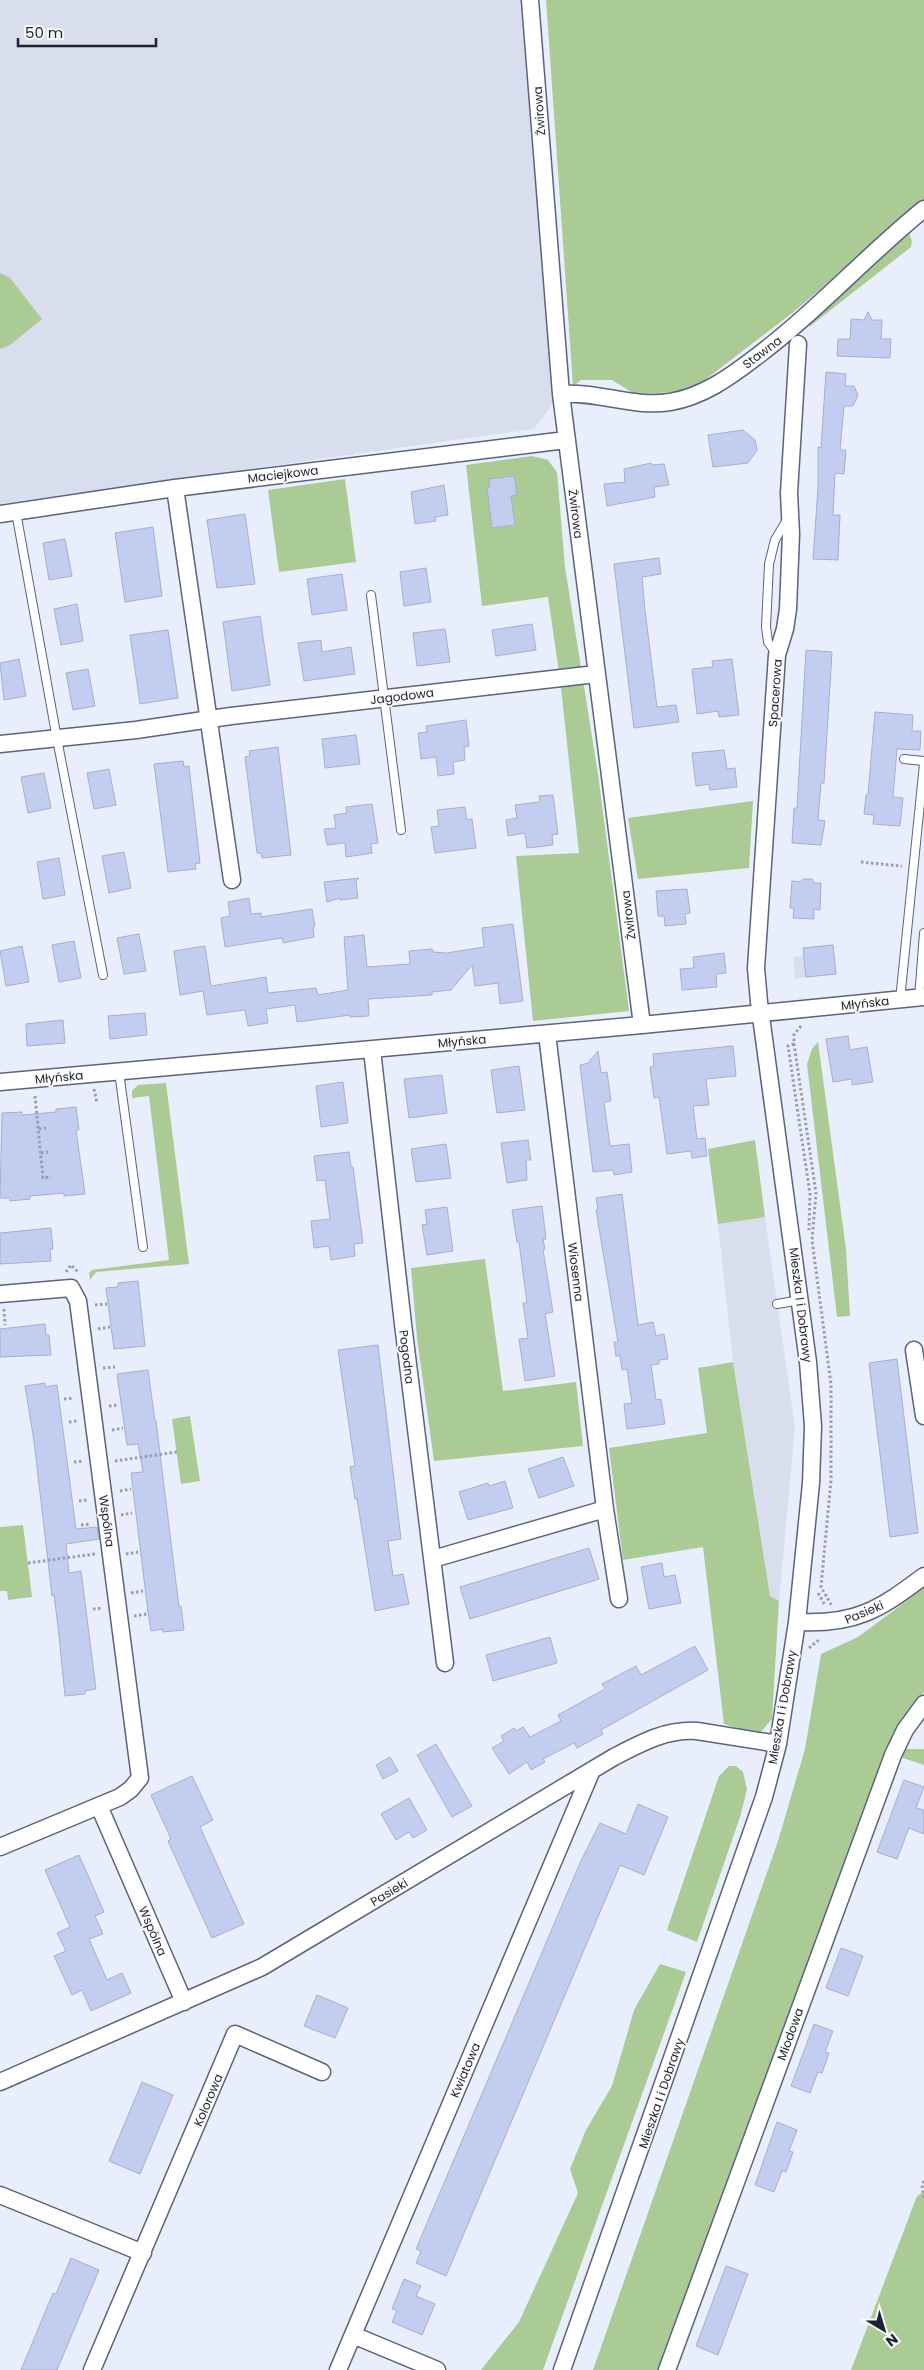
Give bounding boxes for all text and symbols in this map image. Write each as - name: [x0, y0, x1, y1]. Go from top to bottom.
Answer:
- scale bar: [18, 15, 155, 47]
- text: 50 m: [25, 22, 63, 43]
- street label: Żwirowa: [529, 86, 549, 136]
- street label: Stawna: [739, 332, 785, 372]
- street label: Maciejkowa: [247, 461, 319, 487]
- street label: Żwirowa: [565, 488, 587, 540]
- street label: Spacerowa: [764, 658, 786, 728]
- street label: Jagodowa: [369, 684, 435, 708]
- street label: Żwirowa: [617, 889, 639, 941]
- street label: Młyńska: [840, 992, 890, 1014]
- street label: Młyńska: [437, 1030, 487, 1052]
- street label: Młyńska: [34, 1066, 84, 1088]
- street label: Wiosenna: [564, 1241, 588, 1303]
- street label: Mieszka I i Dobrawy: [786, 1247, 817, 1364]
- street label: Pogodna: [395, 1329, 419, 1385]
- street label: Wspólna: [95, 1494, 119, 1548]
- street label: Pasieki: [842, 1596, 886, 1628]
- street label: Mieszka I i Dobrawy: [764, 1648, 800, 1765]
- street label: Pasieki: [367, 1874, 411, 1910]
- street label: Wspólna: [135, 1904, 171, 1958]
- street label: Miodowa: [773, 2005, 807, 2063]
- street label: Mieszka I i Dobrawy: [634, 2035, 688, 2150]
- street label: Kwiatowa: [446, 2040, 484, 2100]
- street label: Kolorowa: [189, 2071, 227, 2129]
- north arrow: [859, 2305, 909, 2355]
- text: N: [882, 2329, 902, 2351]

